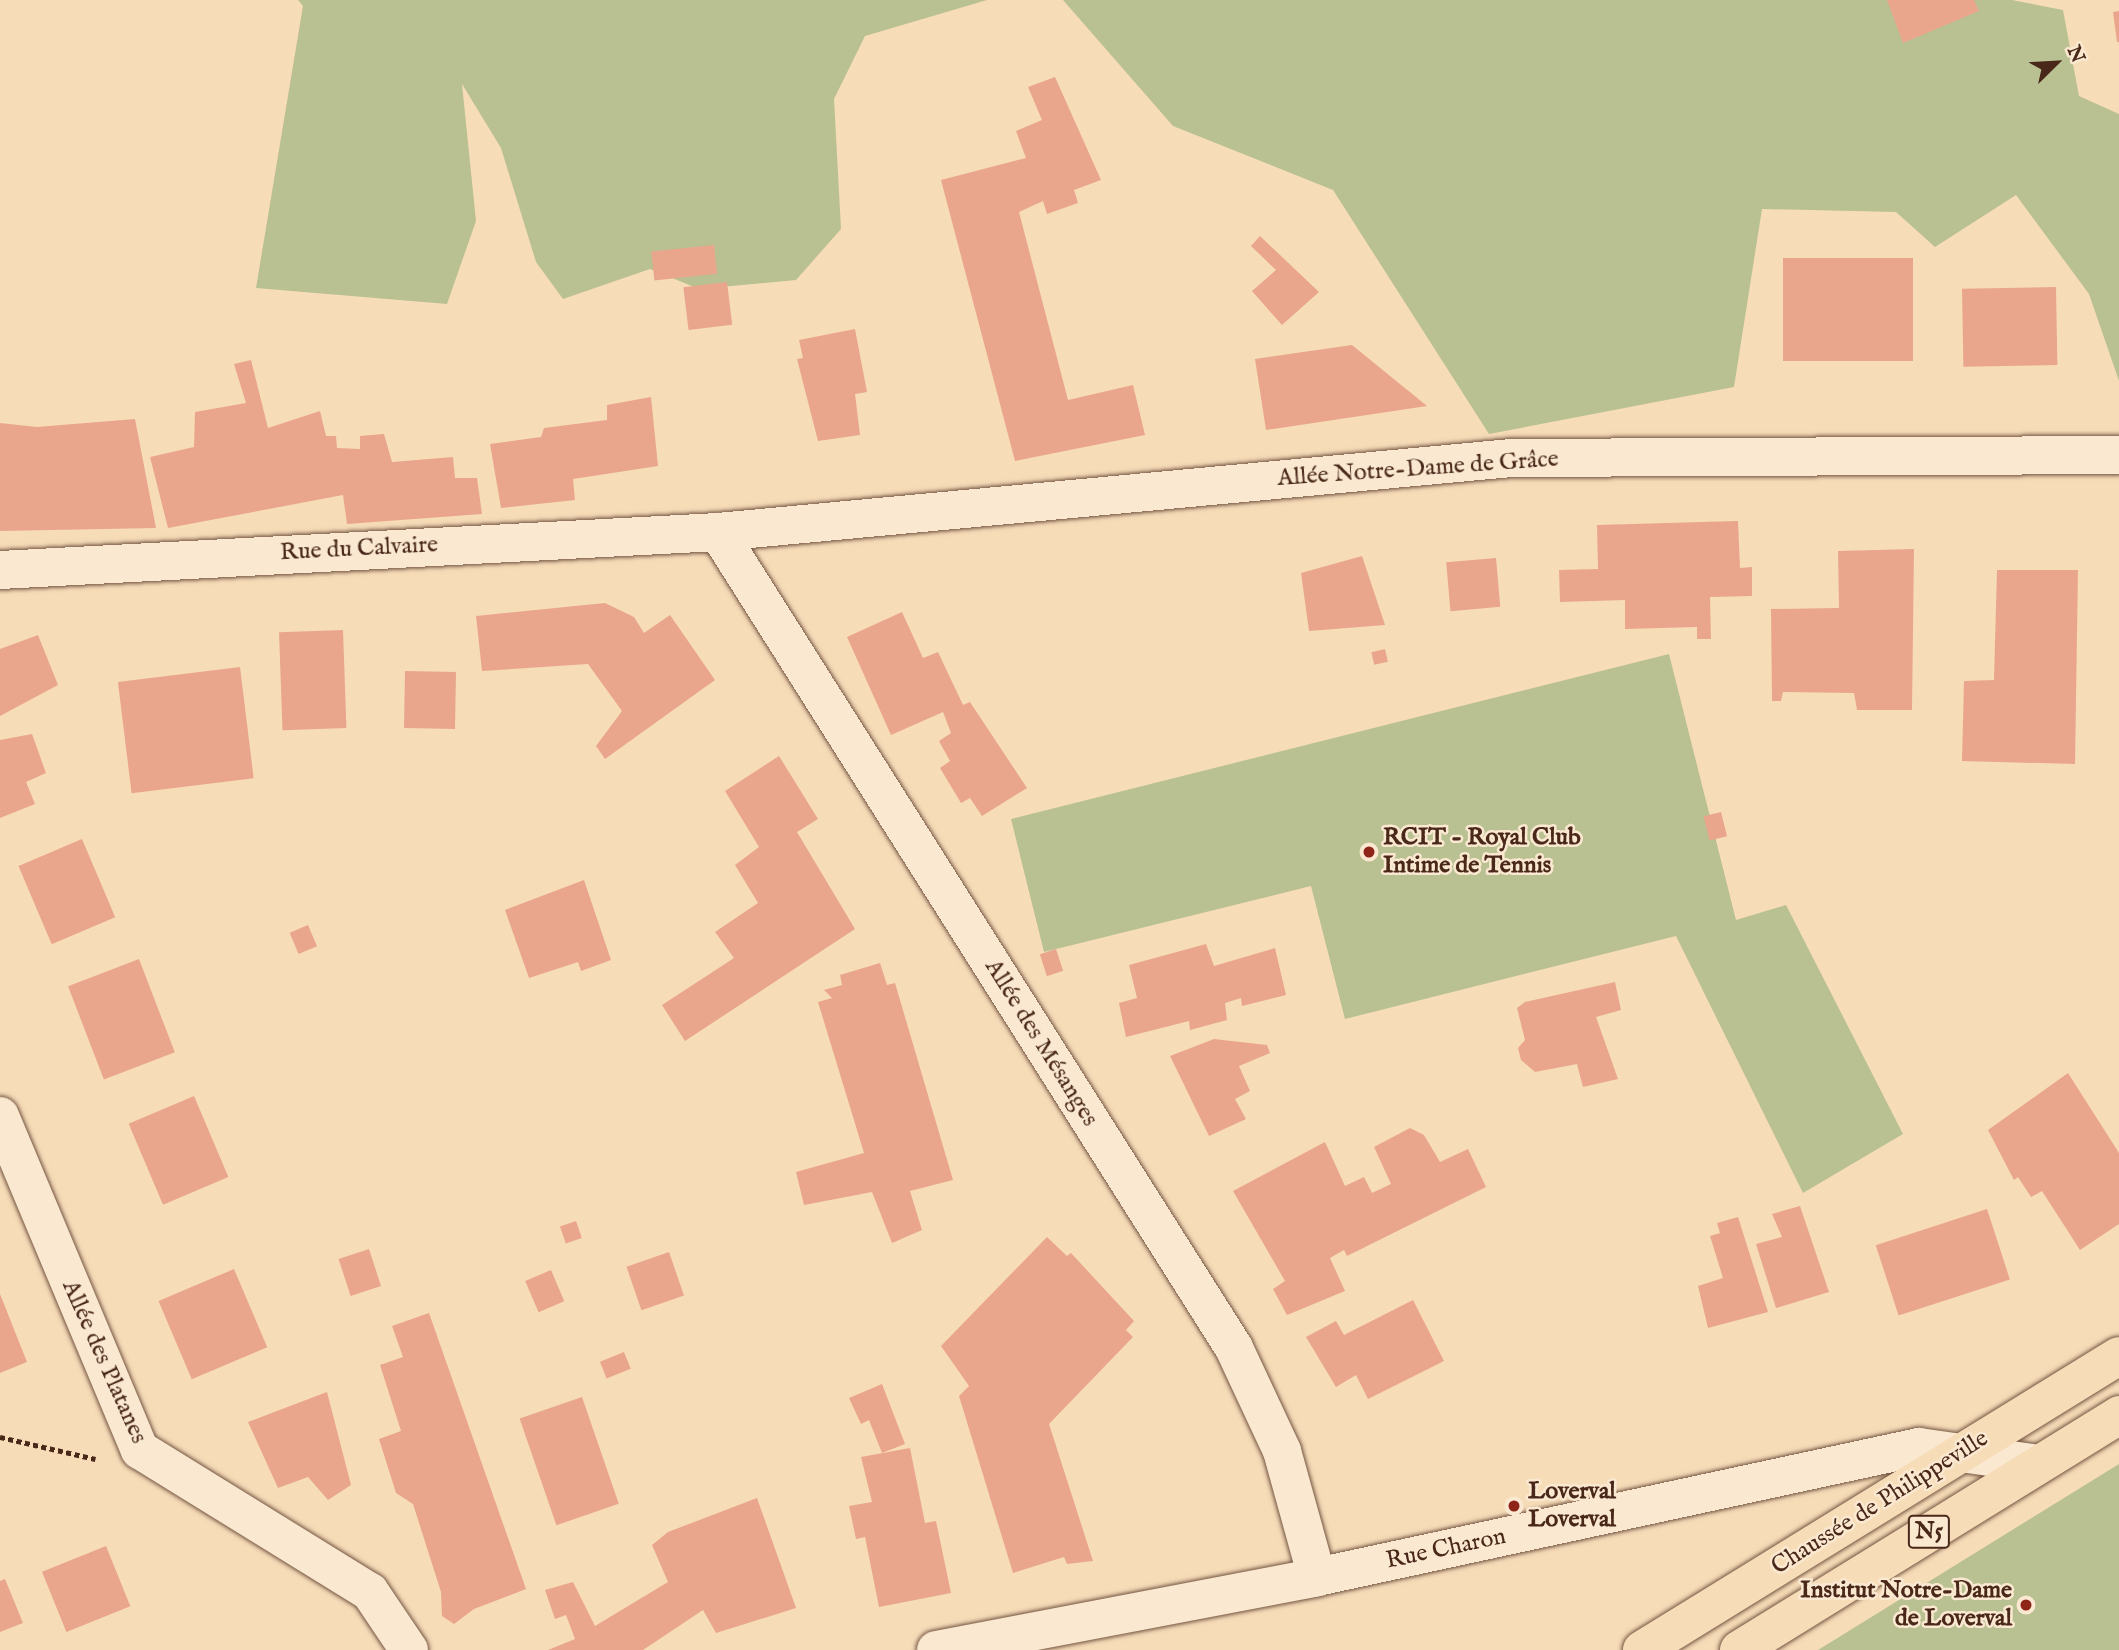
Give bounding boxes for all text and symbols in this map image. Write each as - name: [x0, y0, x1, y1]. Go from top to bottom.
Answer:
- north arrow: [2021, 28, 2091, 98]
- text: N: [2061, 42, 2089, 67]
- street label: Allée Notre-Dame de Grâce: [1276, 445, 1560, 493]
- street label: Rue du Calvaire: [279, 530, 439, 568]
- place label: RCIT - Royal Club Intime de Tennis: [1383, 824, 1581, 880]
- marker: RCIT - Royal Club Intime de Tennis: [1361, 844, 1377, 860]
- street label: Allée des Mésanges: [978, 954, 1104, 1132]
- street label: Allée des Platanes: [55, 1276, 153, 1448]
- street label: Chaussée de Philippeville: [1766, 1425, 1994, 1581]
- place label: Loverval Loverval: [1528, 1478, 1616, 1534]
- marker: Loverval Loverval: [1506, 1498, 1522, 1514]
- road number: N5: [1906, 1512, 1952, 1552]
- street label: Rue Charon: [1384, 1522, 1508, 1576]
- place label: Institut Notre-Dame de Loverval: [1800, 1577, 2012, 1633]
- marker: Institut Notre-Dame de Loverval: [2018, 1597, 2034, 1613]

